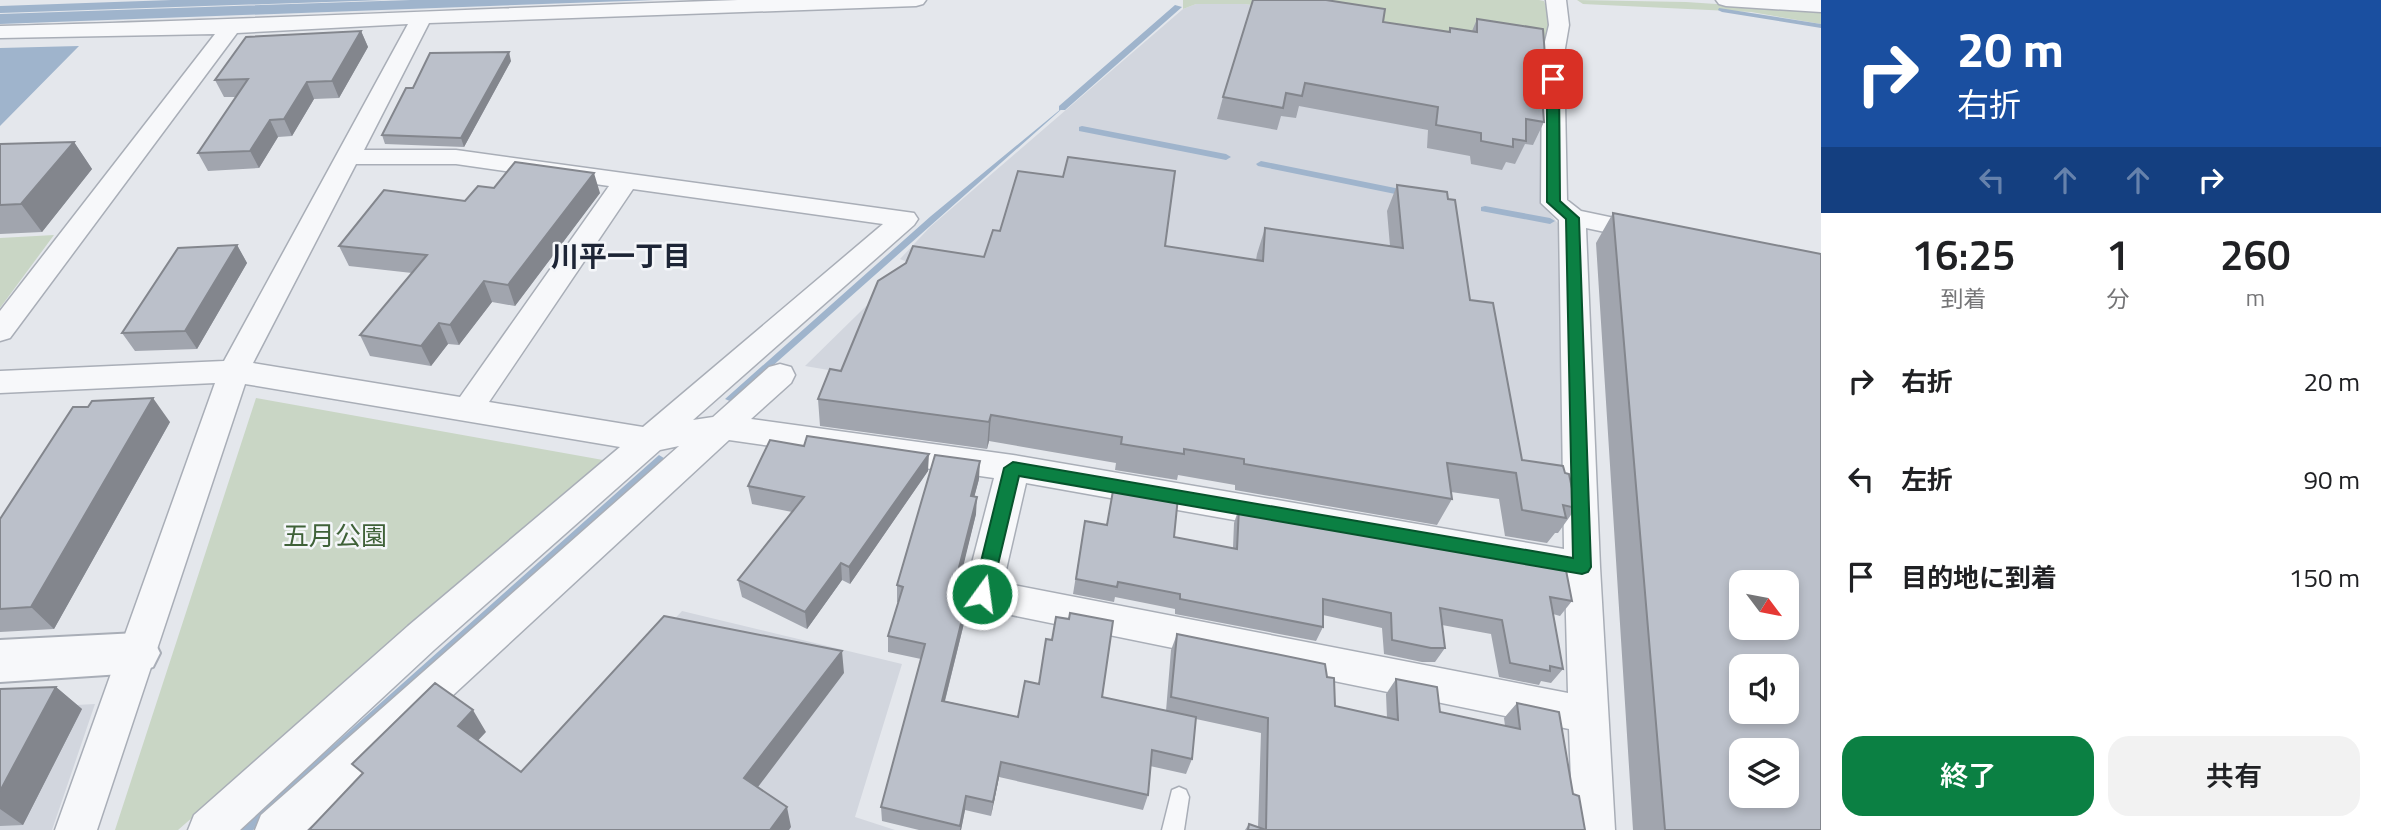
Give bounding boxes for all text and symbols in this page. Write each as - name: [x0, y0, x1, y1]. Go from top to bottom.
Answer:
- text: 20 m: [1957, 11, 2064, 86]
- icon: right: [1842, 28, 1933, 119]
- pin: [1523, 49, 1583, 109]
- icon: arrive: [1534, 60, 1572, 98]
- text: 右折: [1957, 80, 2021, 128]
- icon: left: [1973, 161, 2011, 199]
- icon: ahead: [2046, 161, 2084, 199]
- icon: ahead: [2119, 161, 2157, 199]
- icon: right: [2192, 161, 2230, 199]
- text: 16:25: [1911, 222, 2016, 286]
- text: 1: [2106, 222, 2130, 286]
- text: 260: [2220, 222, 2291, 286]
- district label: 川平一丁目: [551, 234, 691, 277]
- text: m: [2246, 280, 2265, 315]
- text: 到着: [1941, 281, 1987, 316]
- text: 分: [2106, 281, 2129, 316]
- icon: right: [1842, 362, 1880, 400]
- text: 右折: [1901, 362, 1953, 401]
- text: 20 m: [2303, 362, 2360, 401]
- icon: left: [1842, 460, 1880, 498]
- text: 左折: [1901, 460, 1953, 499]
- text: 90 m: [2303, 460, 2360, 499]
- park label: 五月公園: [283, 516, 387, 555]
- position arrow: [945, 557, 1019, 631]
- icon: arrive: [1842, 558, 1880, 596]
- text: 目的地に到着: [1901, 558, 2057, 597]
- text: 150 m: [2289, 558, 2360, 597]
- north arrow: [1729, 570, 1799, 640]
- map controls: [1729, 570, 1799, 808]
- button: sound: [1729, 654, 1799, 724]
- button: 終了: [1842, 736, 2094, 816]
- button: 共有: [2108, 736, 2360, 816]
- button: layers: [1729, 738, 1799, 808]

